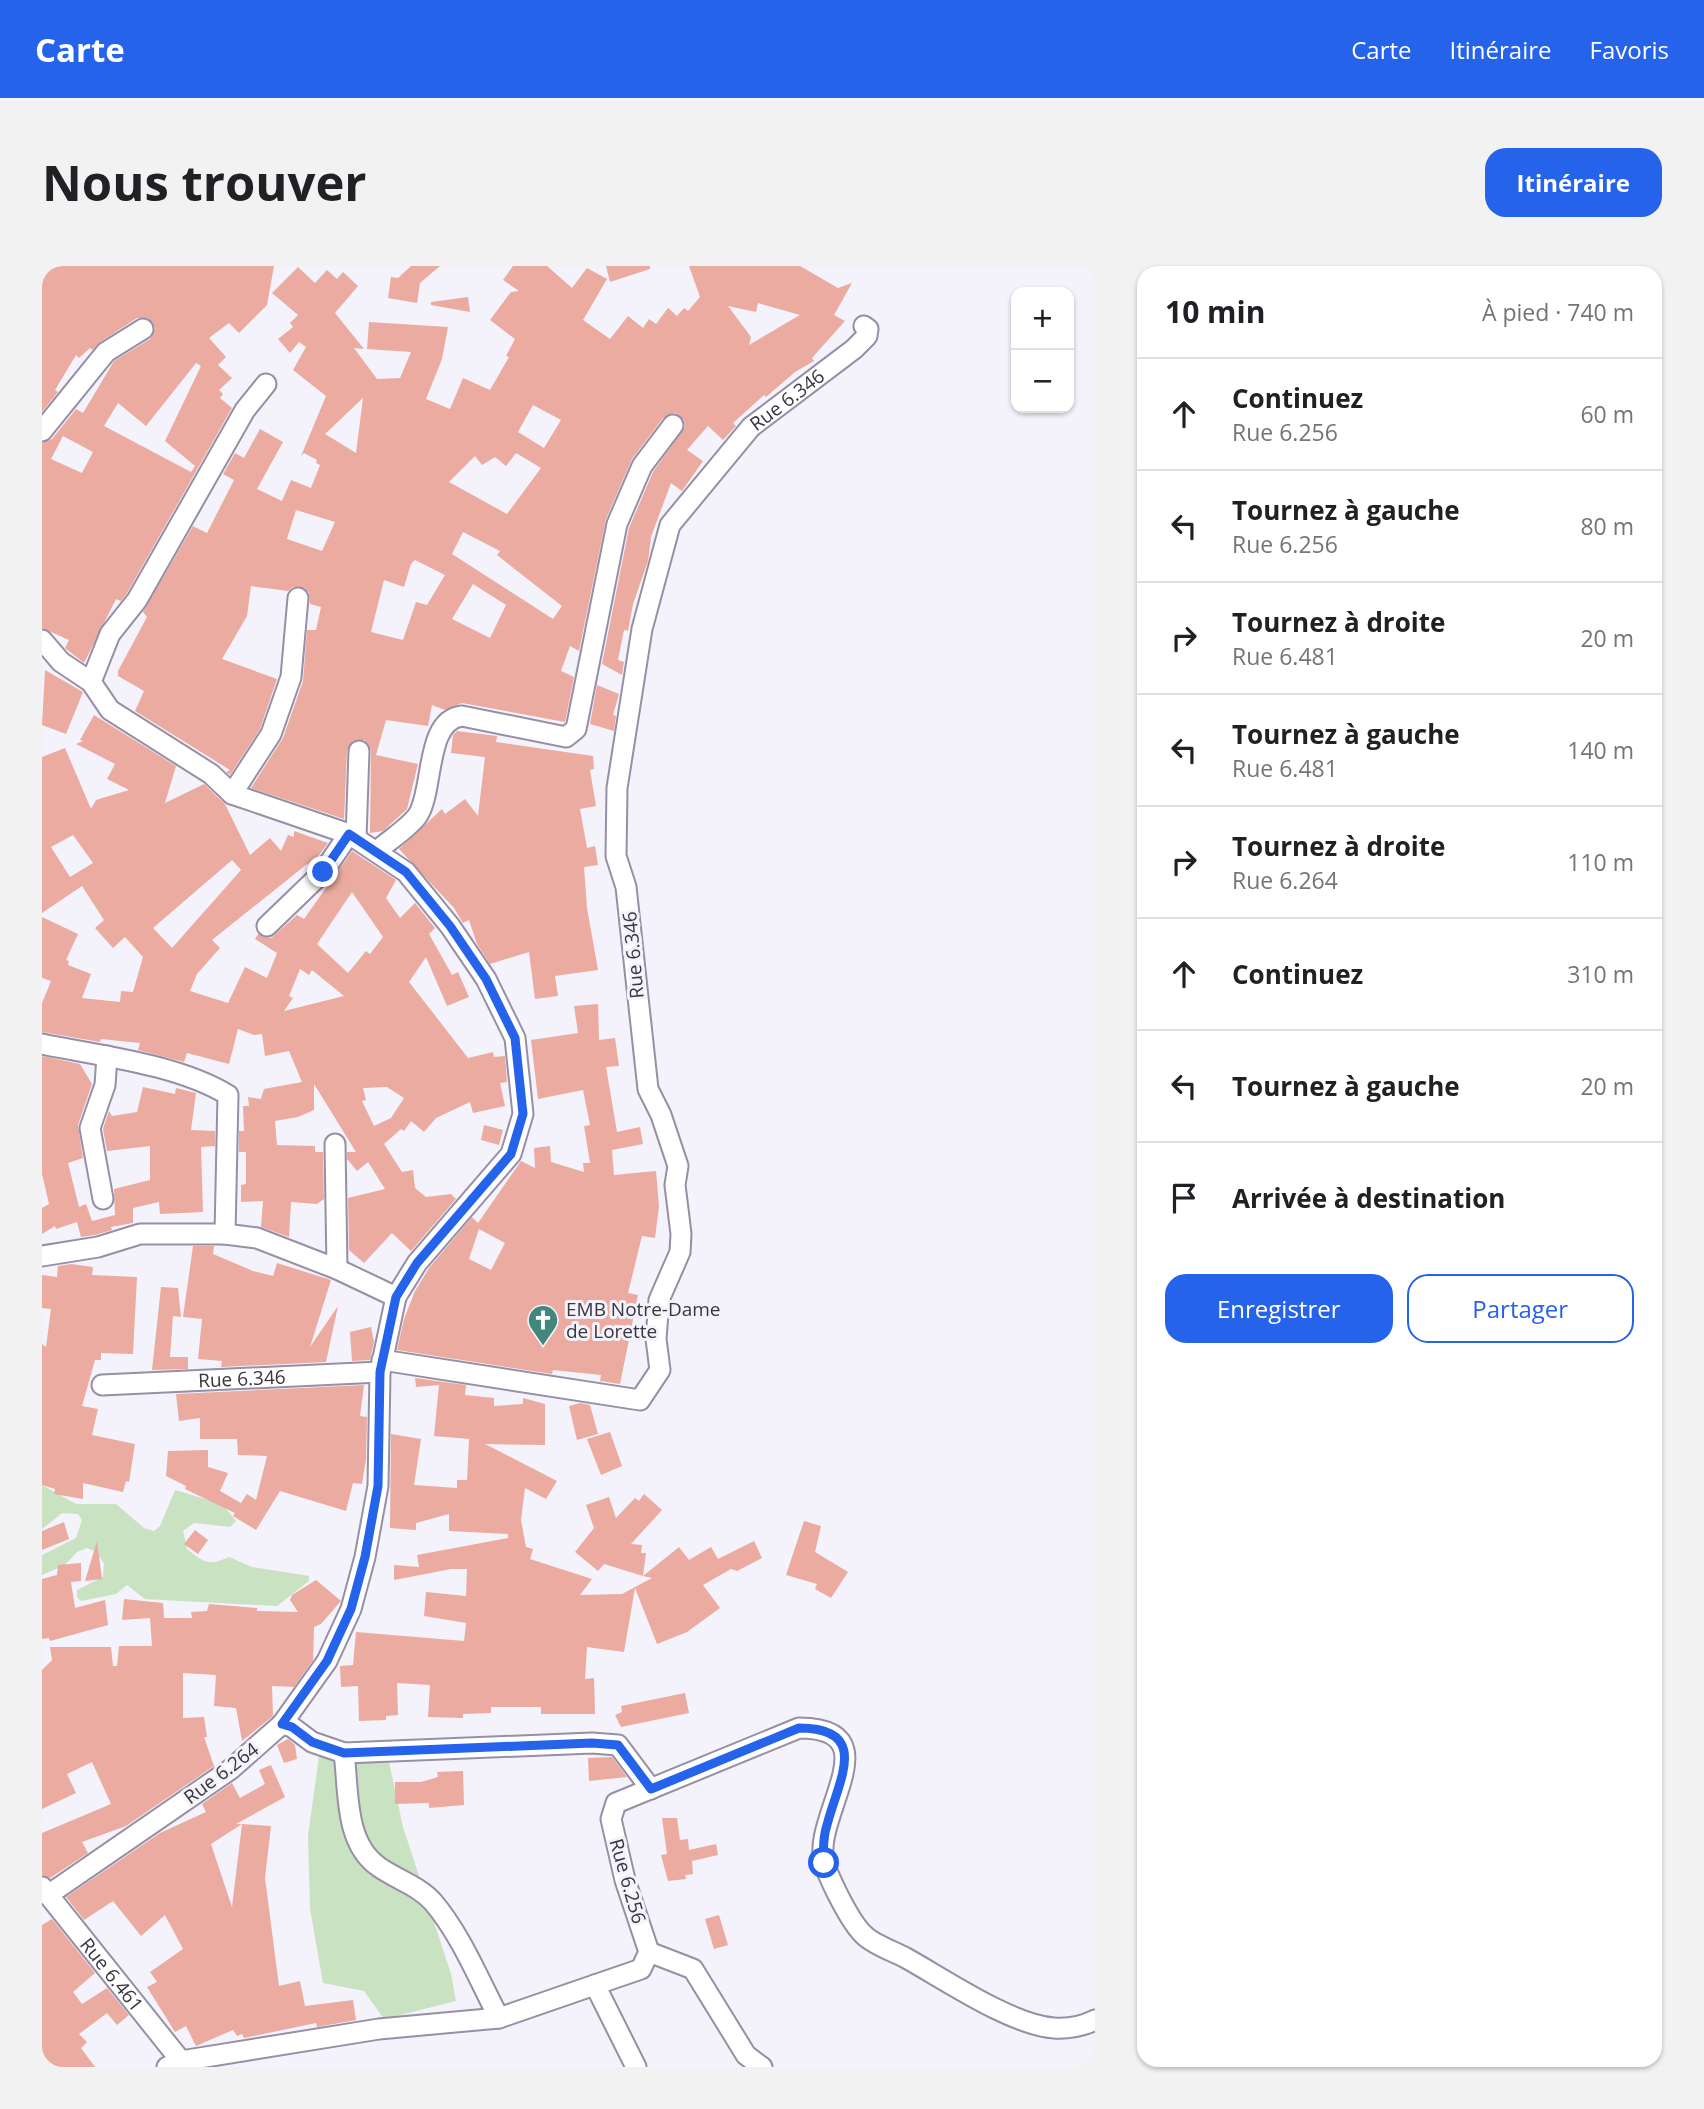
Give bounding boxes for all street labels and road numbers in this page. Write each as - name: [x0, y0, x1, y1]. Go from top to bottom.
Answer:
- street label: Rue 6.346: [744, 363, 830, 437]
- street label: Rue 6.346: [616, 910, 650, 1000]
- street label: Rue 6.346: [198, 1363, 286, 1393]
- street label: Rue 6.264: [178, 1736, 264, 1810]
- street label: Rue 6.256: [603, 1835, 653, 1927]
- street label: Rue 6.461: [74, 1932, 149, 2017]

